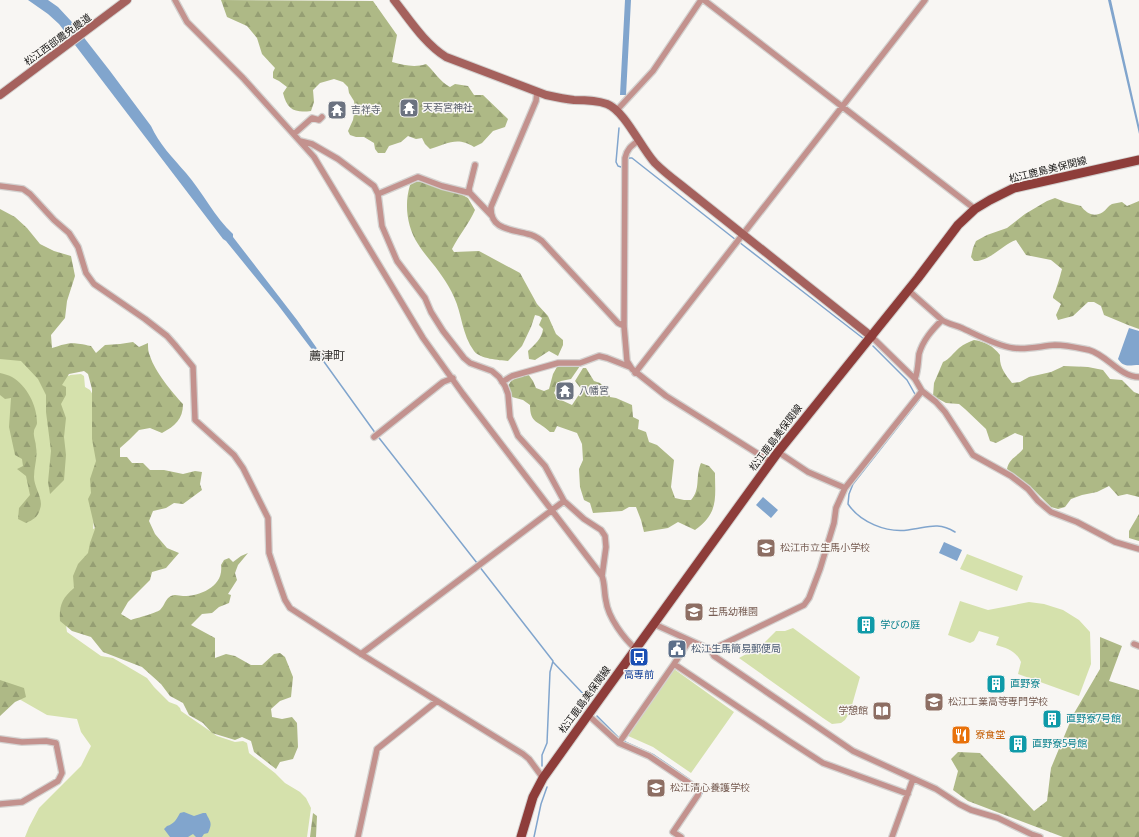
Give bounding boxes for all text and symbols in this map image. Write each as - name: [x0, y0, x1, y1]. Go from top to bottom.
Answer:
- street label: 松江西部農免農道: [22, 12, 94, 68]
- temple icon: 天若宮神社: [398, 97, 420, 119]
- temple icon: 吉祥寺: [326, 99, 348, 121]
- place label: 天若宮神社: [423, 102, 473, 114]
- place label: 吉祥寺: [351, 104, 381, 116]
- street label: 松江鹿島美保関線: [1008, 155, 1088, 185]
- district label: 薦津町: [309, 349, 345, 363]
- temple icon: 八幡宮: [554, 380, 576, 402]
- place label: 八幡宮: [579, 385, 609, 397]
- street label: 松江鹿島美保関線: [747, 402, 805, 474]
- school or university icon: 松江市立生馬小学校: [755, 537, 777, 559]
- place label: 松江市立生馬小学校: [780, 542, 870, 554]
- school or university icon: 生馬幼稚園: [683, 601, 705, 623]
- place label: 生馬幼稚園: [708, 606, 758, 618]
- building icon: 学びの庭: [855, 614, 877, 636]
- place label: 学びの庭: [880, 619, 920, 631]
- public building icon: 松江生馬簡易郵便局: [666, 638, 688, 660]
- place label: 松江生馬簡易郵便局: [691, 643, 781, 655]
- bus stop icon: 高専前: [628, 646, 650, 668]
- street label: 松江鹿島美保関線: [557, 664, 613, 736]
- place label: 高専前: [624, 669, 654, 681]
- building icon: 直野寮: [985, 673, 1007, 695]
- place label: 直野寮: [1010, 678, 1040, 690]
- school or university icon: 松江工業高等専門学校: [923, 691, 945, 713]
- place label: 松江工業高等専門学校: [948, 696, 1048, 708]
- library icon: 学憩館: [871, 700, 893, 722]
- place label: 学憩館: [838, 705, 868, 717]
- building icon: 直野寮7号館: [1041, 708, 1063, 730]
- place label: 直野寮7号館: [1066, 713, 1121, 725]
- restaurant icon: 寮食堂: [950, 724, 972, 746]
- place label: 寮食堂: [975, 729, 1005, 741]
- building icon: 直野寮5号館: [1007, 733, 1029, 755]
- place label: 直野寮5号館: [1032, 738, 1087, 750]
- school or university icon: 松江清心養護学校: [645, 777, 667, 799]
- place label: 松江清心養護学校: [670, 782, 750, 794]

